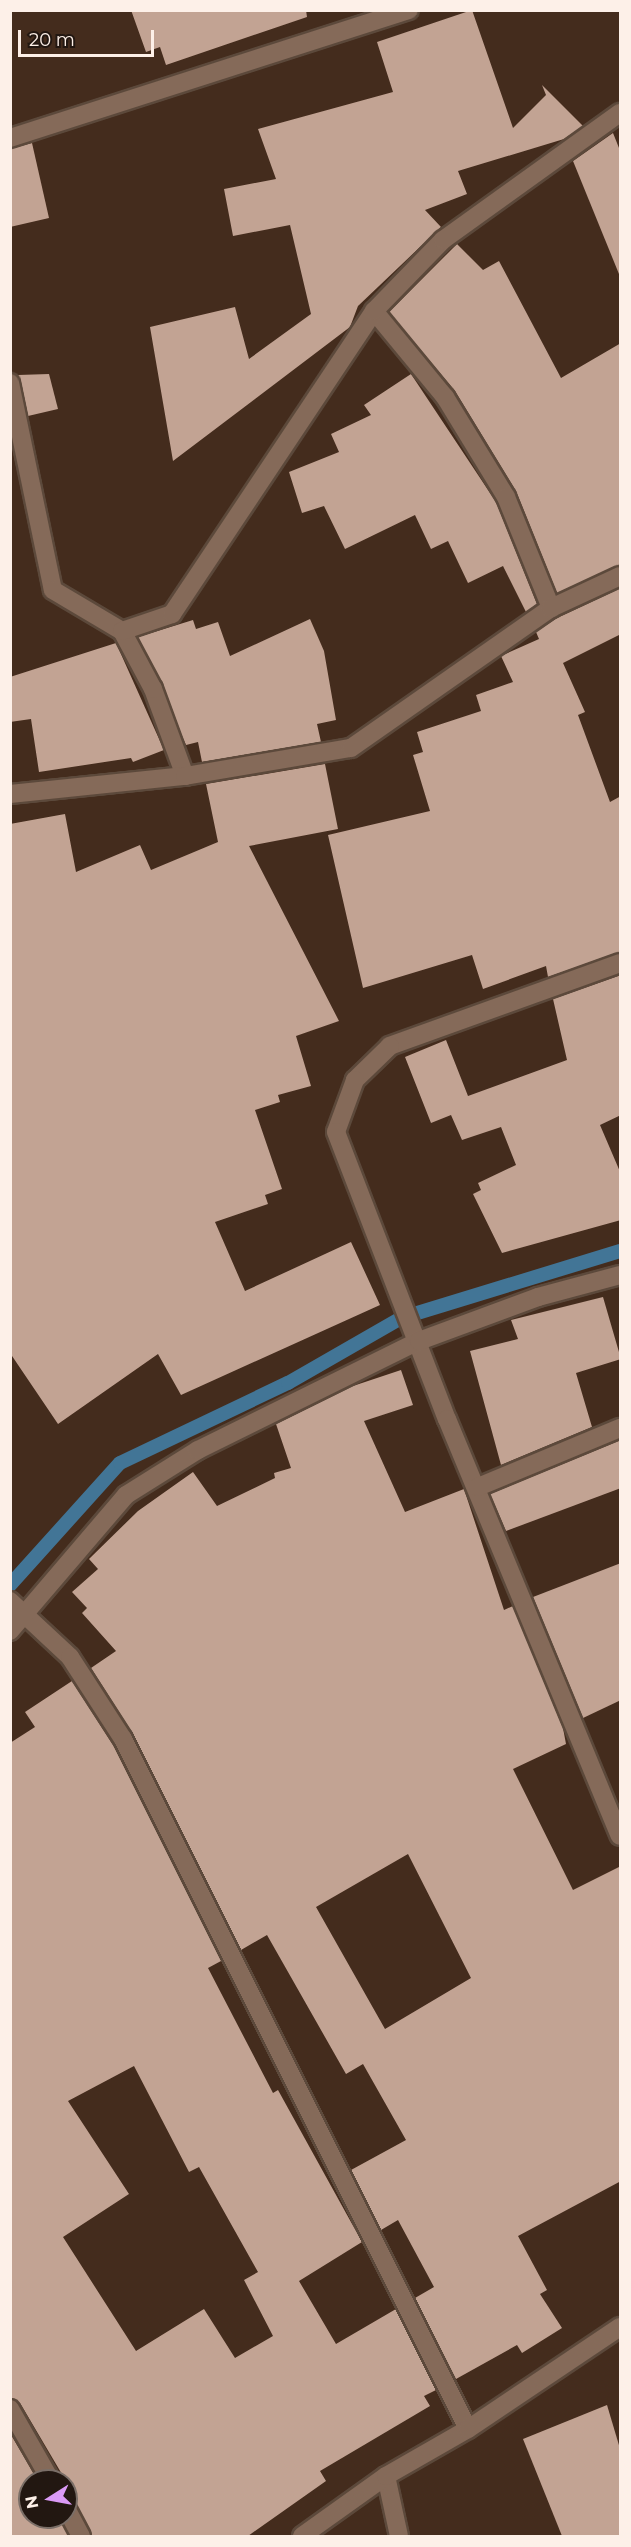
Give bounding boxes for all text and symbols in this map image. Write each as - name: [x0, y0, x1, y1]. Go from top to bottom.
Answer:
- scale bar: [21, 18, 158, 56]
- text: 20 m: [29, 29, 75, 51]
- north arrow: [18, 2469, 78, 2529]
- text: N: [21, 2494, 42, 2510]

